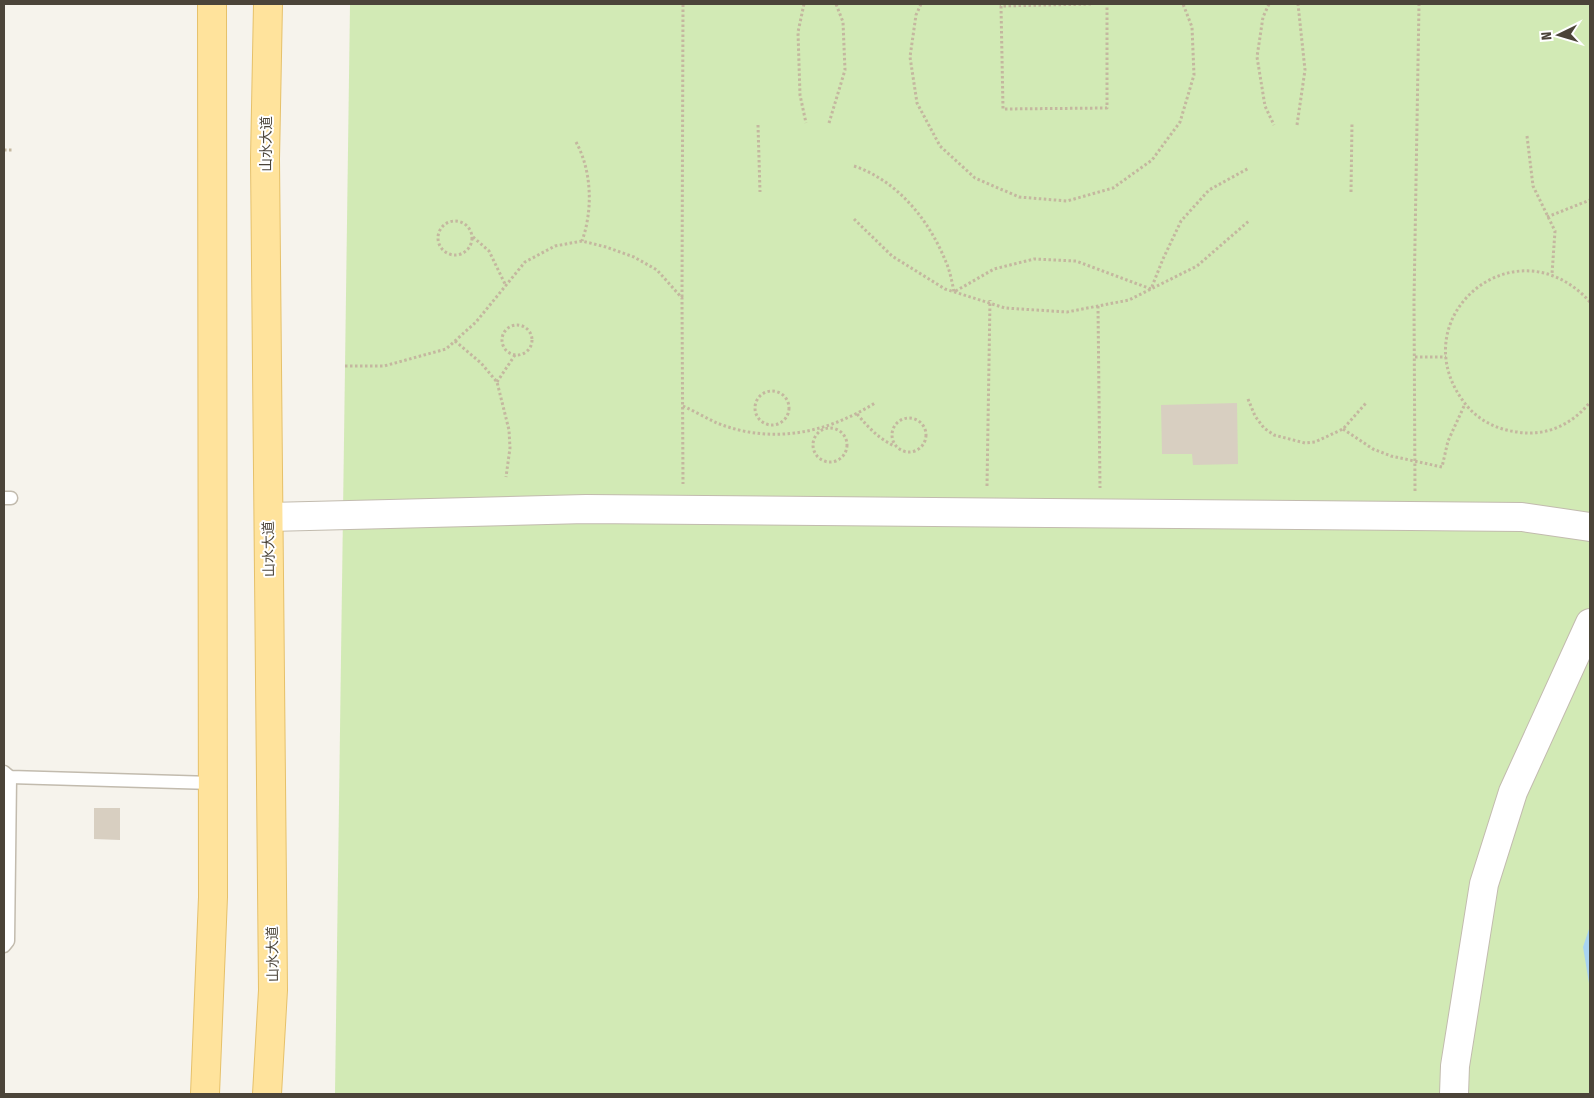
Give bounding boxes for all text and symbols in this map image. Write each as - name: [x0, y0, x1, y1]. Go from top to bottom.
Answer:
- north arrow: [1534, 10, 1584, 60]
- text: N: [1538, 31, 1555, 41]
- street label: 山水大道: [258, 116, 275, 172]
- street label: 山水大道: [260, 521, 278, 577]
- street label: 山水大道: [264, 926, 282, 982]

